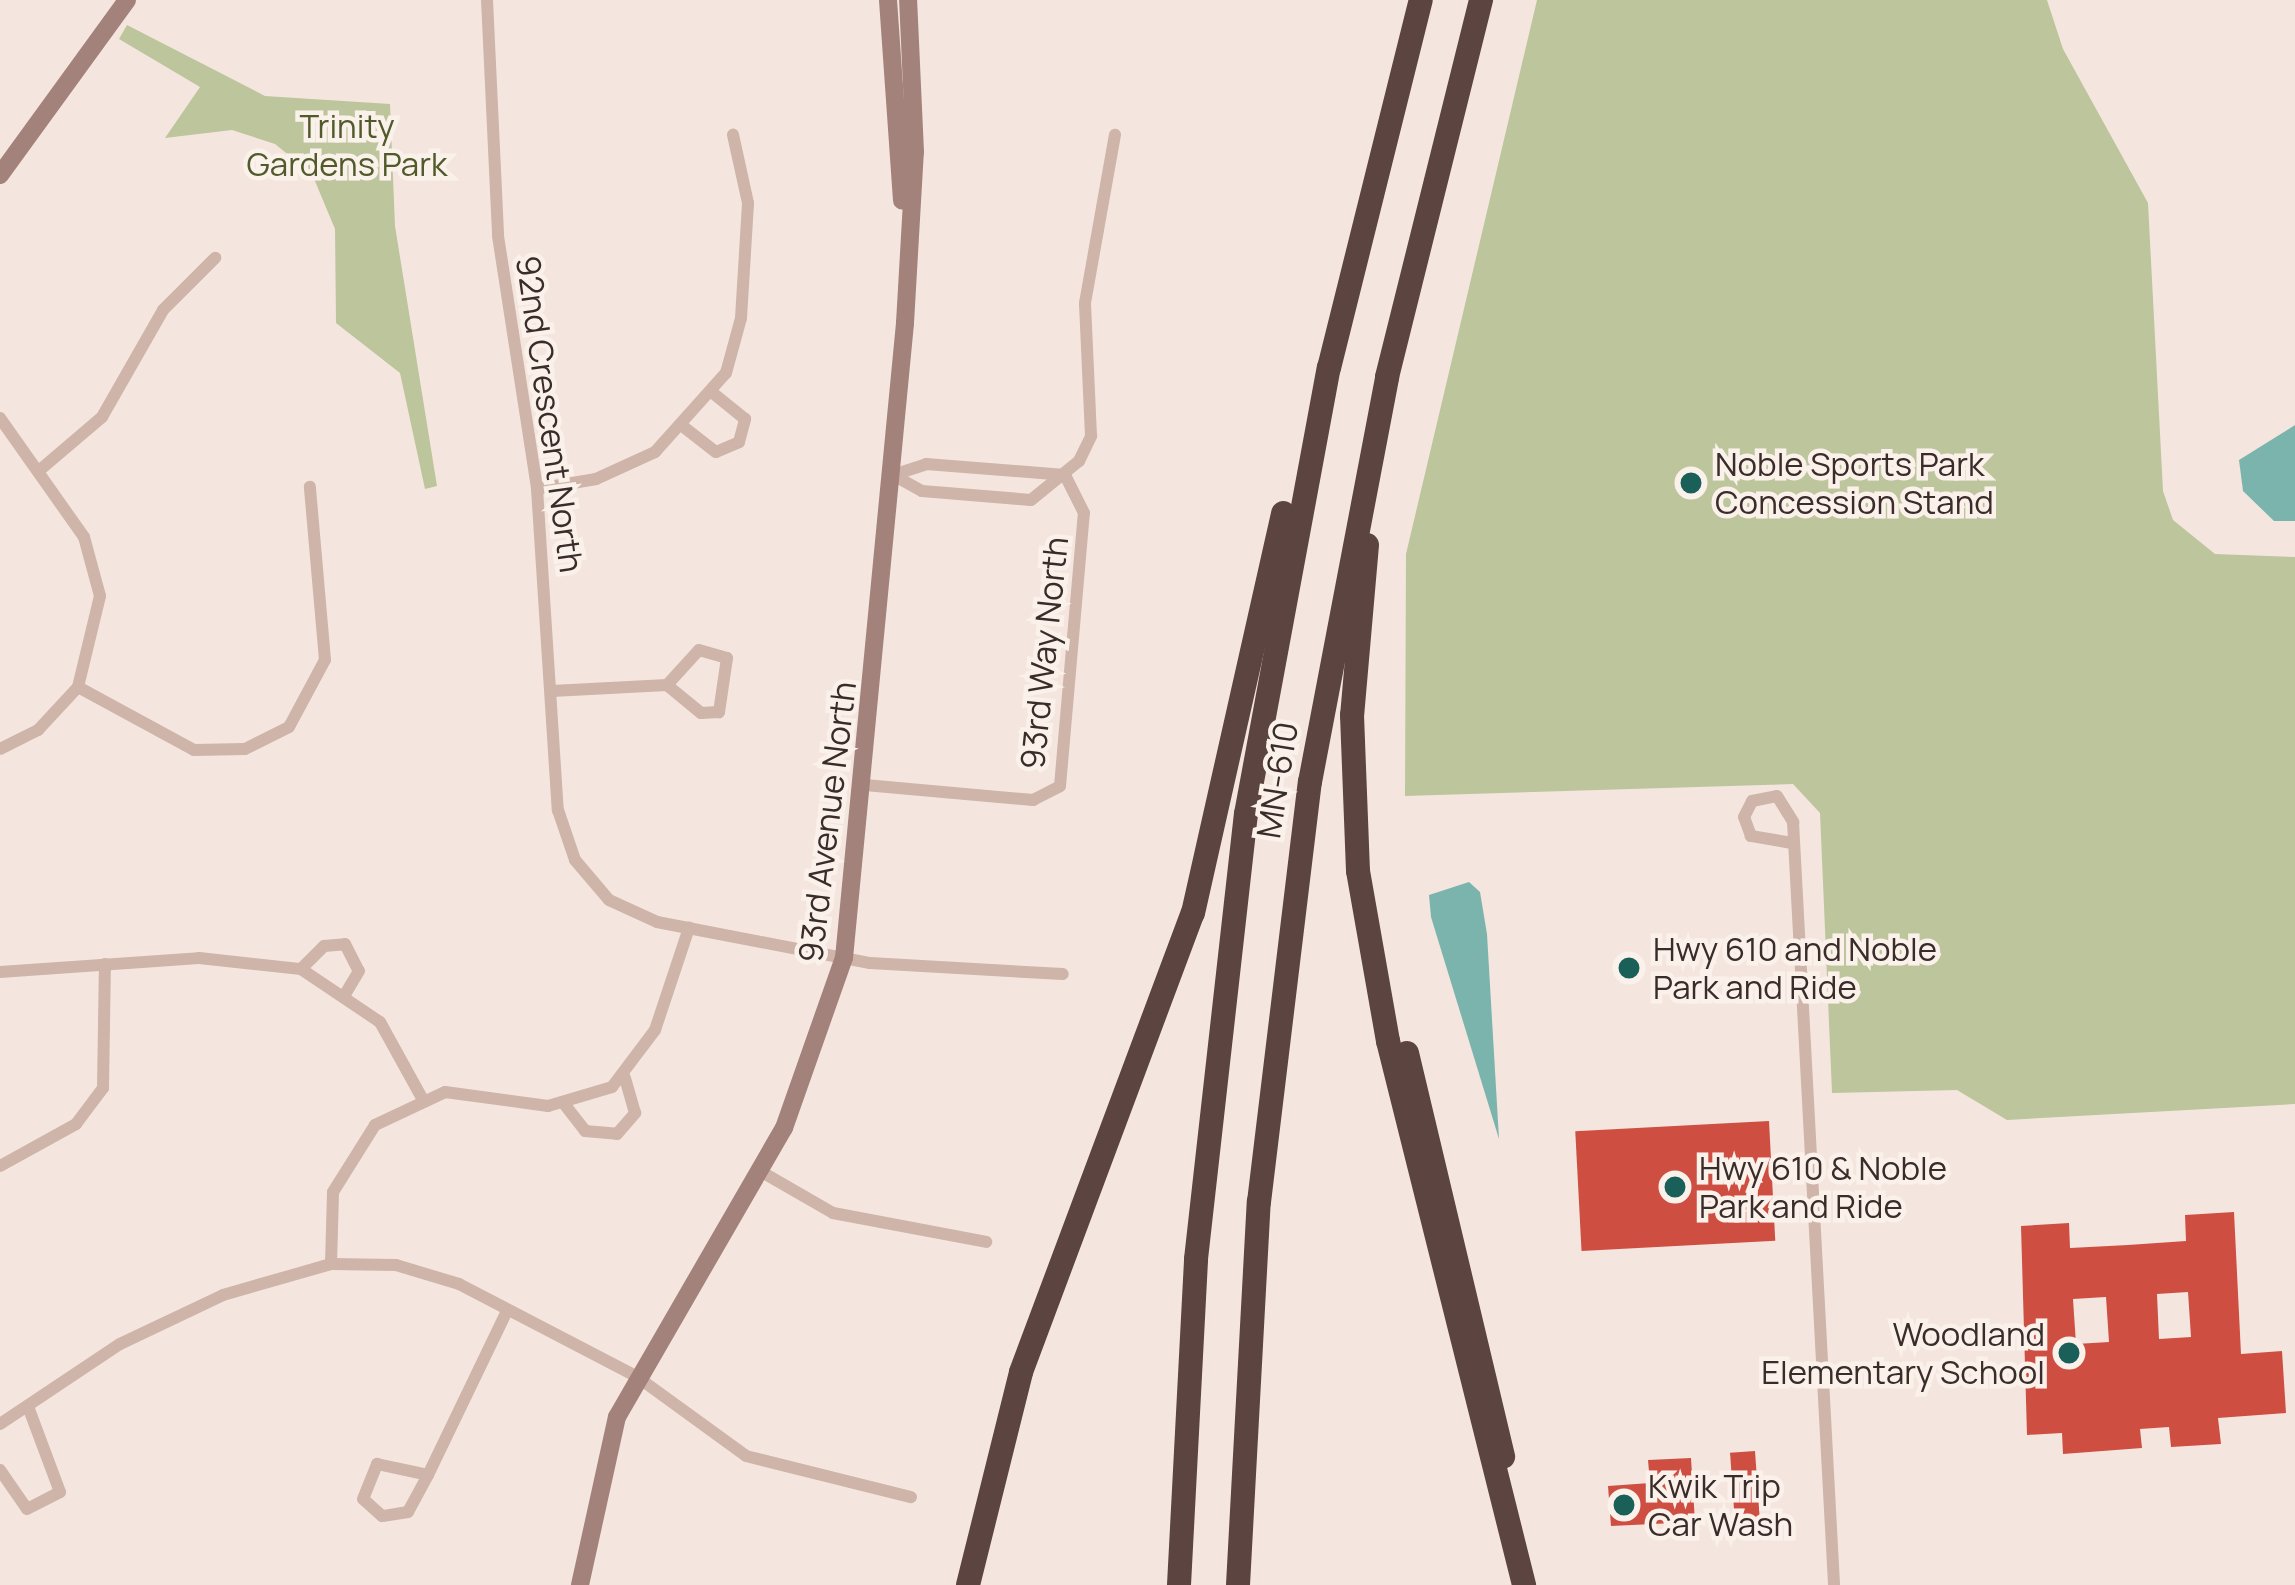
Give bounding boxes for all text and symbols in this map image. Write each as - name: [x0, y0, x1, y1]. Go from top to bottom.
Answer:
- park label: Trinity Gardens Park: [247, 106, 447, 184]
- street label: 92nd Crescent North: [508, 253, 592, 575]
- place label: Noble Sports Park Concession Stand: [1715, 444, 1994, 522]
- marker: Noble Sports Park Concession Stand: [1678, 470, 1704, 496]
- street label: 93rd Way North: [1012, 535, 1076, 771]
- street label: 93rd Avenue North: [790, 679, 864, 965]
- street label: MN-610: [1248, 719, 1306, 841]
- place label: Hwy 610 and Noble Park and Ride: [1653, 929, 1937, 1007]
- marker: Hwy 610 and Noble Park and Ride: [1616, 955, 1642, 981]
- place label: Hwy 610 & Noble Park and Ride: [1699, 1148, 1947, 1226]
- marker: Hwy 610 & Noble Park and Ride: [1662, 1174, 1688, 1200]
- place label: Woodland Elementary School: [1761, 1314, 2045, 1392]
- marker: Woodland Elementary School: [2056, 1340, 2082, 1366]
- place label: Kwik Trip Car Wash: [1648, 1466, 1793, 1544]
- marker: Kwik Trip Car Wash: [1611, 1492, 1637, 1518]

